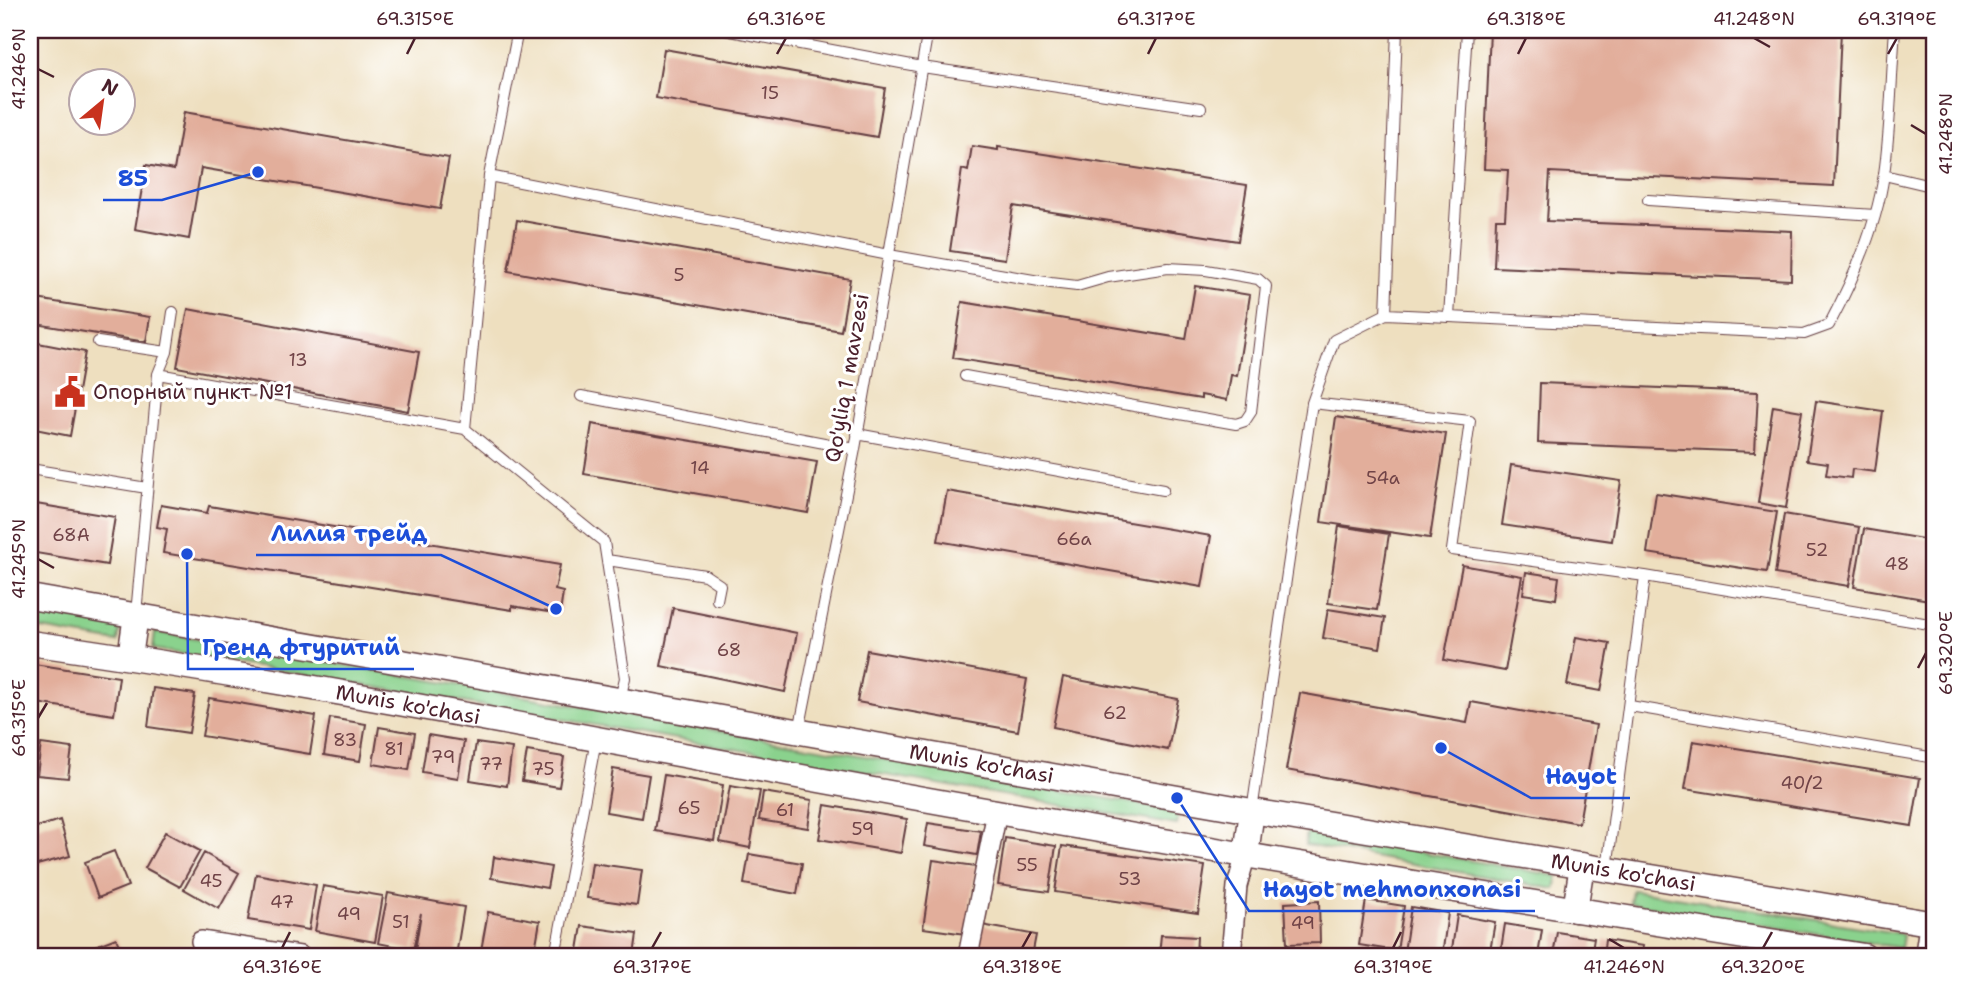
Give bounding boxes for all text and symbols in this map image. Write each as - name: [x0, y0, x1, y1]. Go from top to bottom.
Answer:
- text: 69.315°E: [376, 7, 454, 31]
- text: 69.316°E: [746, 7, 826, 31]
- text: 69.317°E: [1116, 7, 1196, 31]
- text: 69.318°E: [1486, 7, 1566, 31]
- text: 41.248°N: [1713, 7, 1795, 31]
- text: 69.319°E: [1857, 7, 1937, 31]
- text: 41.246°N: [7, 28, 31, 110]
- north arrow: [66, 66, 136, 136]
- text: N: [97, 73, 123, 102]
- house number: 15: [761, 81, 779, 105]
- text: 41.248°N: [1934, 93, 1958, 175]
- callout: 85: [103, 156, 162, 200]
- text: 85: [118, 163, 148, 193]
- house number: 5: [673, 263, 685, 287]
- street label: Qo'yliq 1 mavzesi: [818, 291, 876, 465]
- house number: 13: [288, 348, 308, 372]
- public building icon: Опорный пункт №1: [53, 375, 87, 409]
- place label: Опорный пункт №1: [93, 378, 293, 406]
- house number: 14: [690, 456, 710, 480]
- house number: 54a: [1366, 466, 1400, 490]
- callout: Лилия трейд: [256, 511, 441, 555]
- text: Лилия трейд: [271, 518, 427, 548]
- text: 41.245°N: [7, 519, 31, 599]
- house number: 68A: [52, 523, 90, 547]
- house number: 66a: [1056, 527, 1092, 551]
- house number: 52: [1806, 538, 1828, 562]
- house number: 48: [1885, 552, 1909, 576]
- text: 69.320°E: [1934, 611, 1958, 695]
- callout: Гренд фтуритий: [188, 625, 414, 669]
- text: Гренд фтуритий: [202, 632, 400, 662]
- house number: 68: [717, 638, 741, 662]
- street label: Munis ko'chasi: [334, 678, 483, 731]
- text: 69.315°E: [7, 679, 31, 757]
- house number: 62: [1103, 701, 1127, 725]
- house number: 83: [333, 728, 357, 752]
- house number: 81: [384, 737, 404, 761]
- street label: Munis ko'chasi: [907, 737, 1056, 790]
- house number: 79: [431, 745, 455, 769]
- house number: 77: [479, 752, 503, 776]
- callout: Hayot: [1531, 754, 1630, 798]
- house number: 75: [532, 757, 554, 781]
- text: Hayot: [1545, 761, 1617, 791]
- house number: 40/2: [1780, 771, 1824, 795]
- house number: 65: [678, 796, 700, 820]
- house number: 61: [776, 798, 794, 822]
- house number: 59: [852, 817, 874, 841]
- street label: Munis ko'chasi: [1549, 847, 1698, 898]
- house number: 55: [1016, 853, 1038, 877]
- house number: 53: [1119, 867, 1141, 891]
- callout: Hayot mehmonxonasi: [1249, 867, 1535, 911]
- house number: 45: [199, 869, 223, 893]
- text: Hayot mehmonxonasi: [1263, 874, 1521, 904]
- house number: 47: [270, 890, 294, 914]
- house number: 49: [337, 902, 361, 926]
- house number: 51: [392, 910, 410, 934]
- house number: 49: [1291, 911, 1315, 935]
- text: 69.316°E: [242, 955, 322, 979]
- text: 69.317°E: [612, 955, 692, 979]
- text: 69.318°E: [982, 955, 1062, 979]
- text: 69.319°E: [1353, 955, 1433, 979]
- text: 41.246°N: [1583, 955, 1665, 979]
- text: 69.320°E: [1721, 955, 1805, 979]

